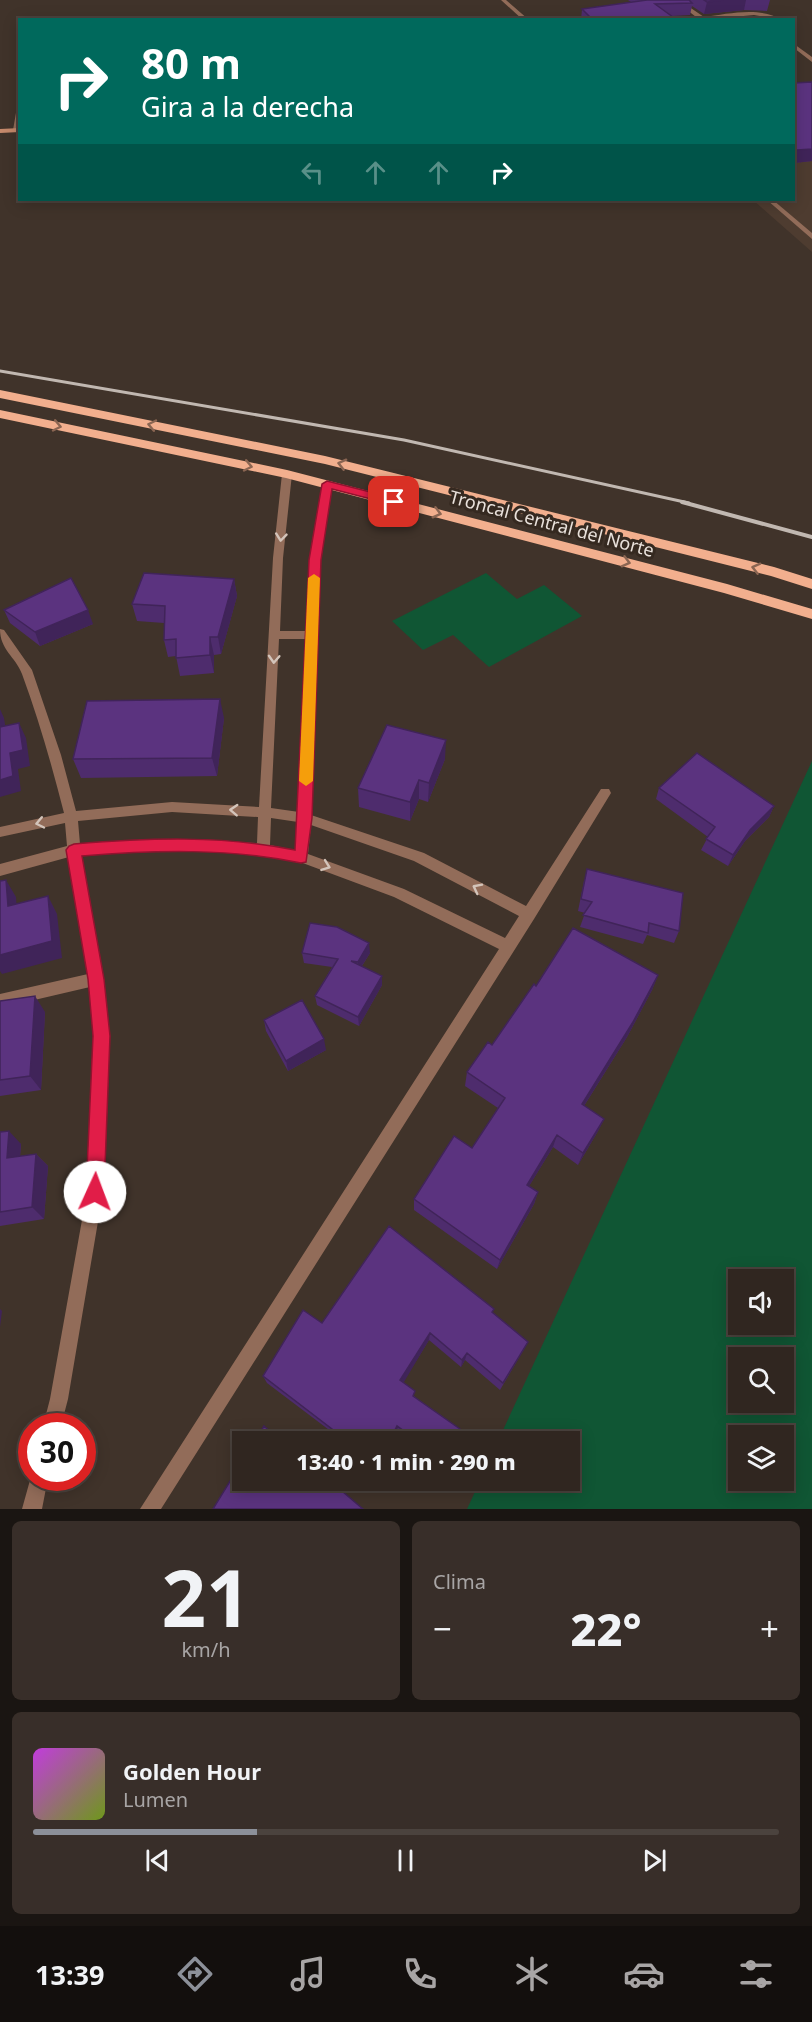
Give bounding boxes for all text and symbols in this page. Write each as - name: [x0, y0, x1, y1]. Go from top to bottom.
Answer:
- text: 80 m: [141, 34, 241, 91]
- icon: right: [42, 42, 120, 120]
- text: Gira a la derecha: [141, 88, 354, 125]
- icon: left: [296, 156, 329, 189]
- icon: ahead: [359, 156, 392, 189]
- icon: ahead: [422, 156, 455, 189]
- icon: right: [485, 156, 518, 189]
- one-way arrow: [52, 419, 62, 432]
- one-way arrow: [147, 419, 157, 432]
- one-way arrow: [243, 459, 253, 472]
- one-way arrow: [338, 459, 348, 472]
- pin: [368, 476, 419, 527]
- street label: Troncal Central del Norte: [447, 484, 657, 562]
- icon: arrive: [377, 485, 410, 518]
- one-way arrow: [432, 506, 442, 518]
- one-way arrow: [275, 532, 288, 541]
- one-way arrow: [621, 555, 631, 568]
- one-way arrow: [751, 562, 761, 575]
- one-way arrow: [267, 654, 280, 663]
- one-way arrow: [229, 804, 238, 817]
- one-way arrow: [35, 816, 45, 829]
- one-way arrow: [320, 859, 331, 872]
- one-way arrow: [473, 884, 484, 895]
- position arrow: [63, 1160, 127, 1224]
- map controls: [728, 1269, 794, 1491]
- button: sound: [728, 1269, 794, 1335]
- button: search: [728, 1347, 794, 1413]
- speed limit sign: 30: [18, 1413, 96, 1491]
- button: layers: [728, 1425, 794, 1491]
- text: 13:40 · 1 min · 290 m: [296, 1446, 516, 1476]
- text: 21: [161, 1544, 251, 1650]
- text: Clima: [433, 1568, 486, 1595]
- text: 22°: [570, 1598, 642, 1659]
- text: −: [433, 1606, 452, 1651]
- text: +: [760, 1606, 779, 1651]
- text: km/h: [181, 1636, 231, 1663]
- text: Golden Hour: [123, 1756, 261, 1786]
- text: Lumen: [123, 1786, 188, 1813]
- icon: previous: [141, 1844, 174, 1877]
- icon: pause: [389, 1844, 422, 1877]
- icon: next: [638, 1844, 671, 1877]
- icon: directions: [174, 1953, 216, 1995]
- icon: music: [287, 1953, 329, 1995]
- icon: phone: [399, 1953, 441, 1995]
- icon: climate: [511, 1953, 553, 1995]
- icon: car: [623, 1953, 665, 1995]
- icon: filters: [735, 1953, 777, 1995]
- text: 13:39: [35, 1956, 104, 1993]

